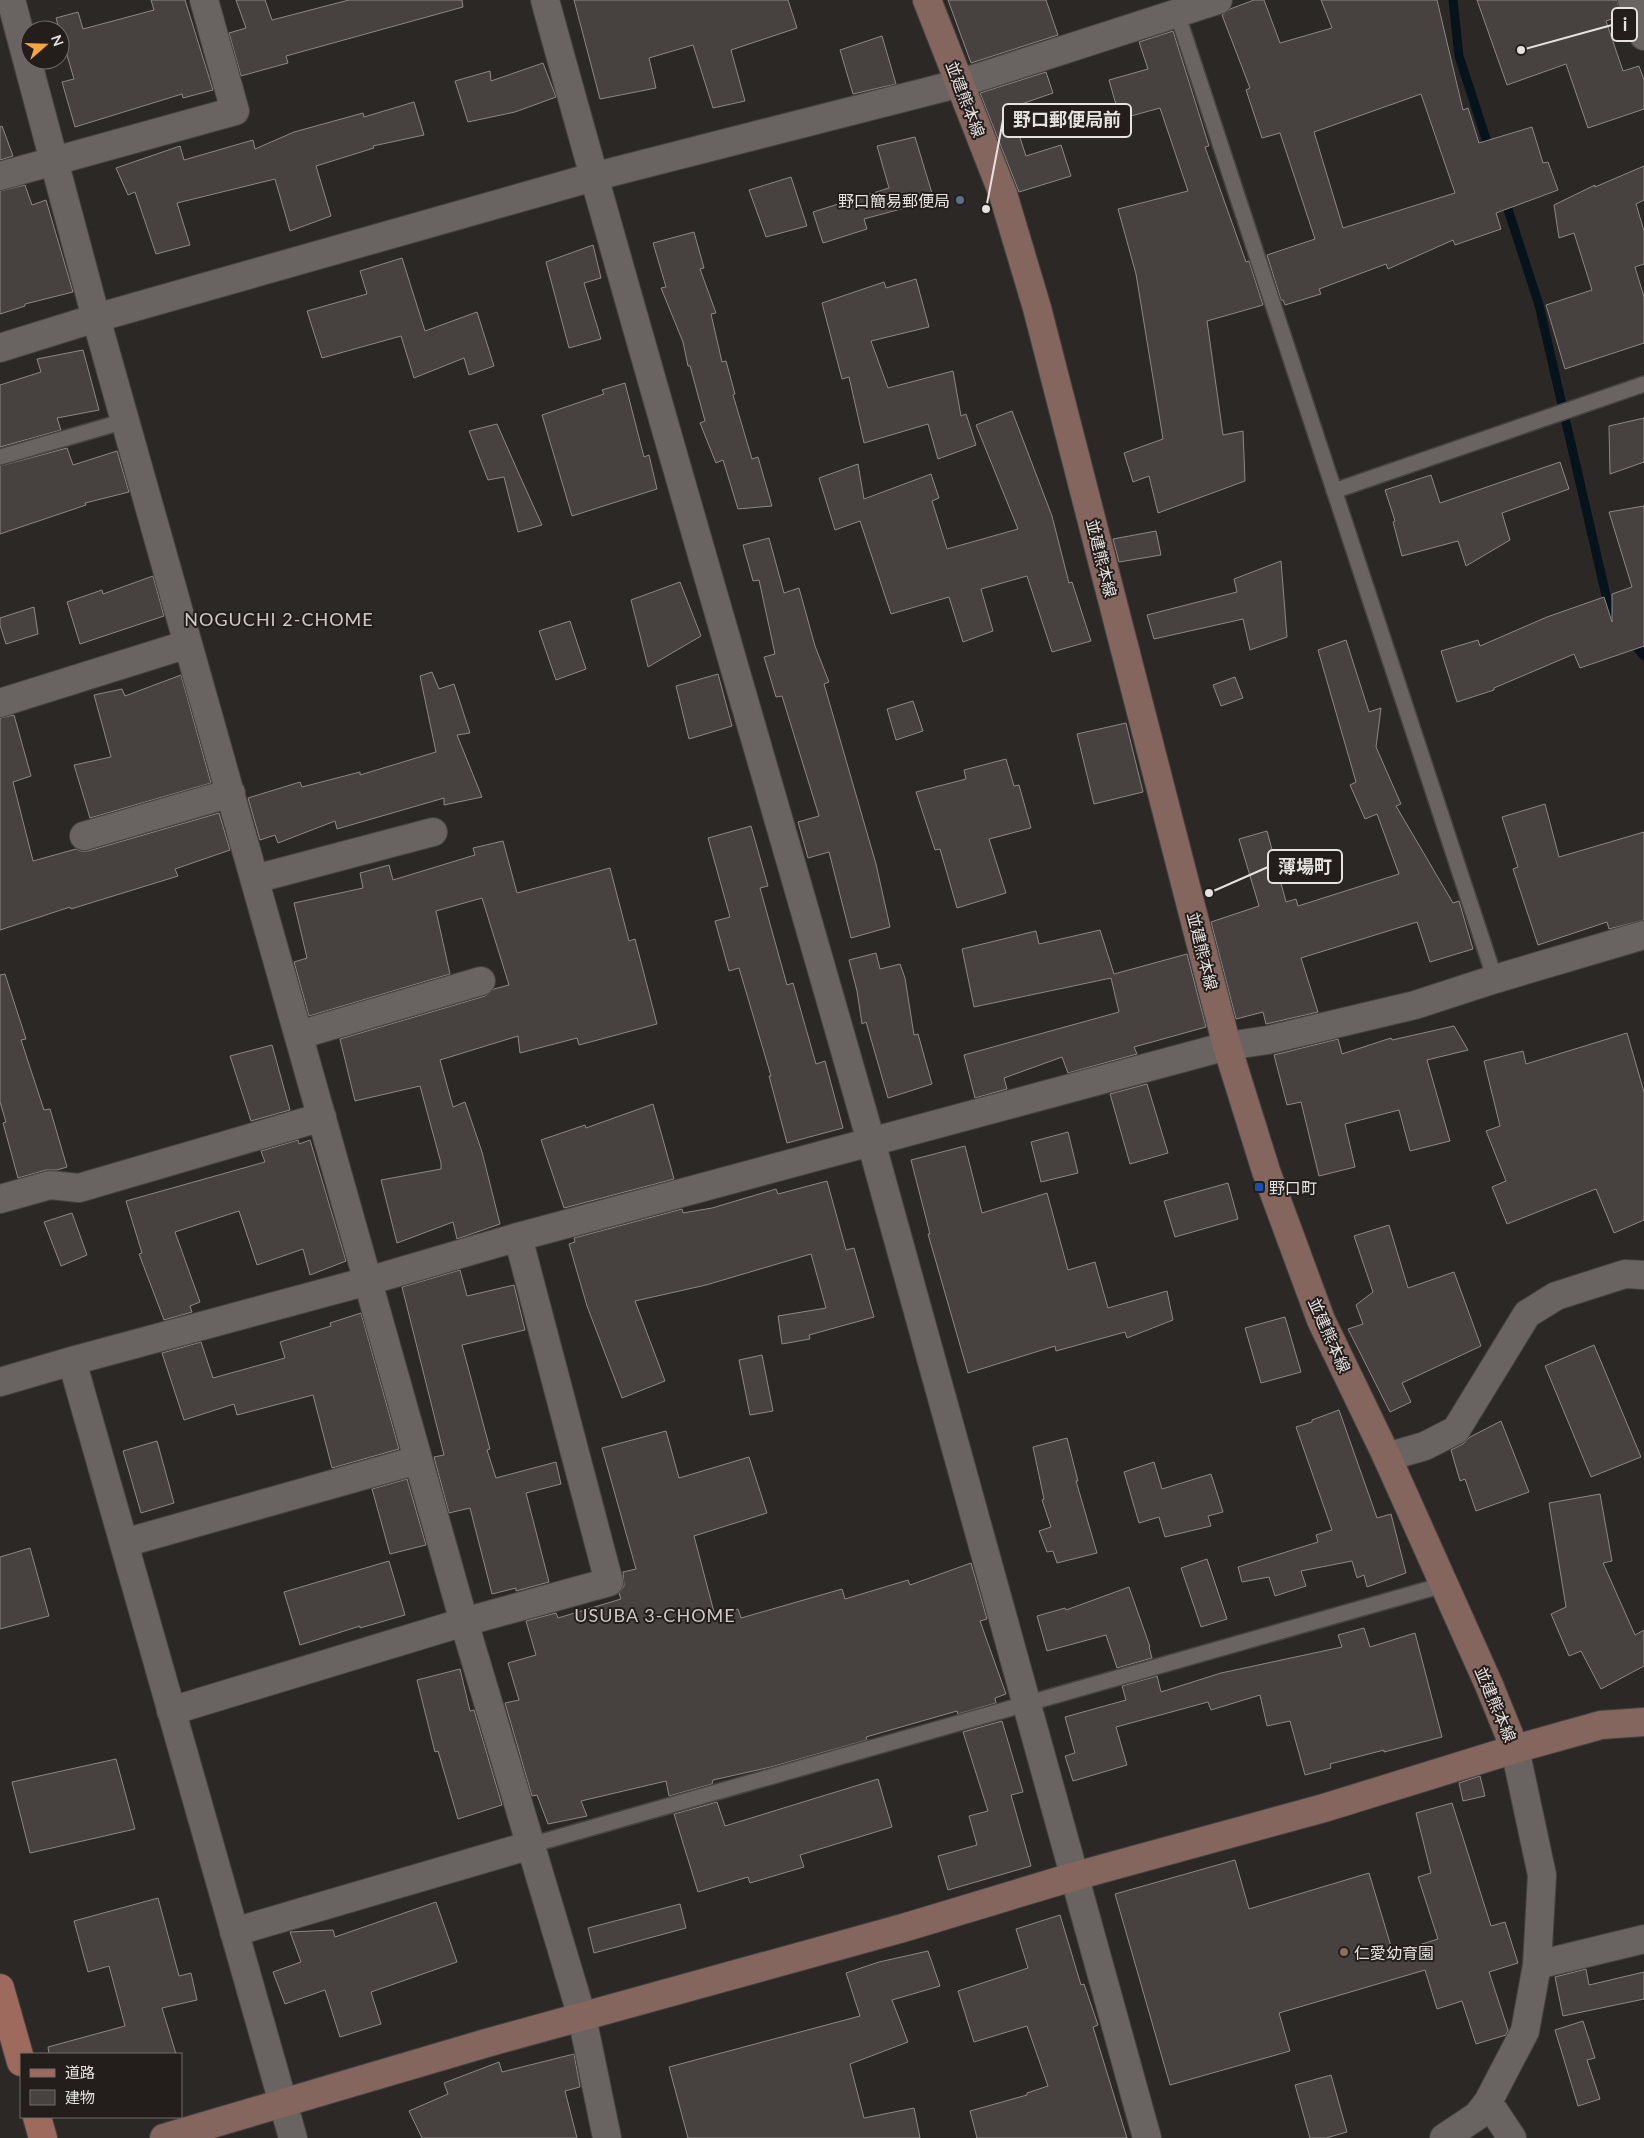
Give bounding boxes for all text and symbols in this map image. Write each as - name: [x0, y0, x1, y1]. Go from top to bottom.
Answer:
- callout: i: [1612, 8, 1637, 41]
- text: i: [1623, 13, 1627, 35]
- north arrow: [20, 20, 70, 70]
- text: N: [48, 32, 68, 48]
- street label: 並建熊本線: [943, 58, 989, 140]
- callout: 野口郵便局前: [1003, 104, 1131, 137]
- text: 野口郵便局前: [1013, 108, 1121, 130]
- place label: 野口簡易郵便局: [838, 191, 950, 210]
- marker: 野口簡易郵便局: [954, 194, 966, 206]
- street label: 並建熊本線: [1083, 517, 1121, 599]
- district label: NOGUCHI 2-CHOME: [184, 608, 374, 630]
- callout: 薄場町: [1268, 850, 1342, 883]
- text: 薄場町: [1278, 855, 1332, 877]
- street label: 並建熊本線: [1184, 910, 1222, 992]
- place label: 野口町: [1269, 1178, 1317, 1197]
- marker: 野口町: [1253, 1181, 1265, 1193]
- street label: 並建熊本線: [1305, 1295, 1355, 1375]
- district label: USUBA 3-CHOME: [574, 1604, 736, 1626]
- street label: 並建熊本線: [1472, 1663, 1520, 1745]
- place label: 仁愛幼育園: [1354, 1943, 1434, 1962]
- marker: 仁愛幼育園: [1338, 1946, 1350, 1958]
- legend: [20, 2053, 182, 2118]
- text: 道路: [65, 2063, 95, 2081]
- text: 建物: [65, 2088, 95, 2106]

